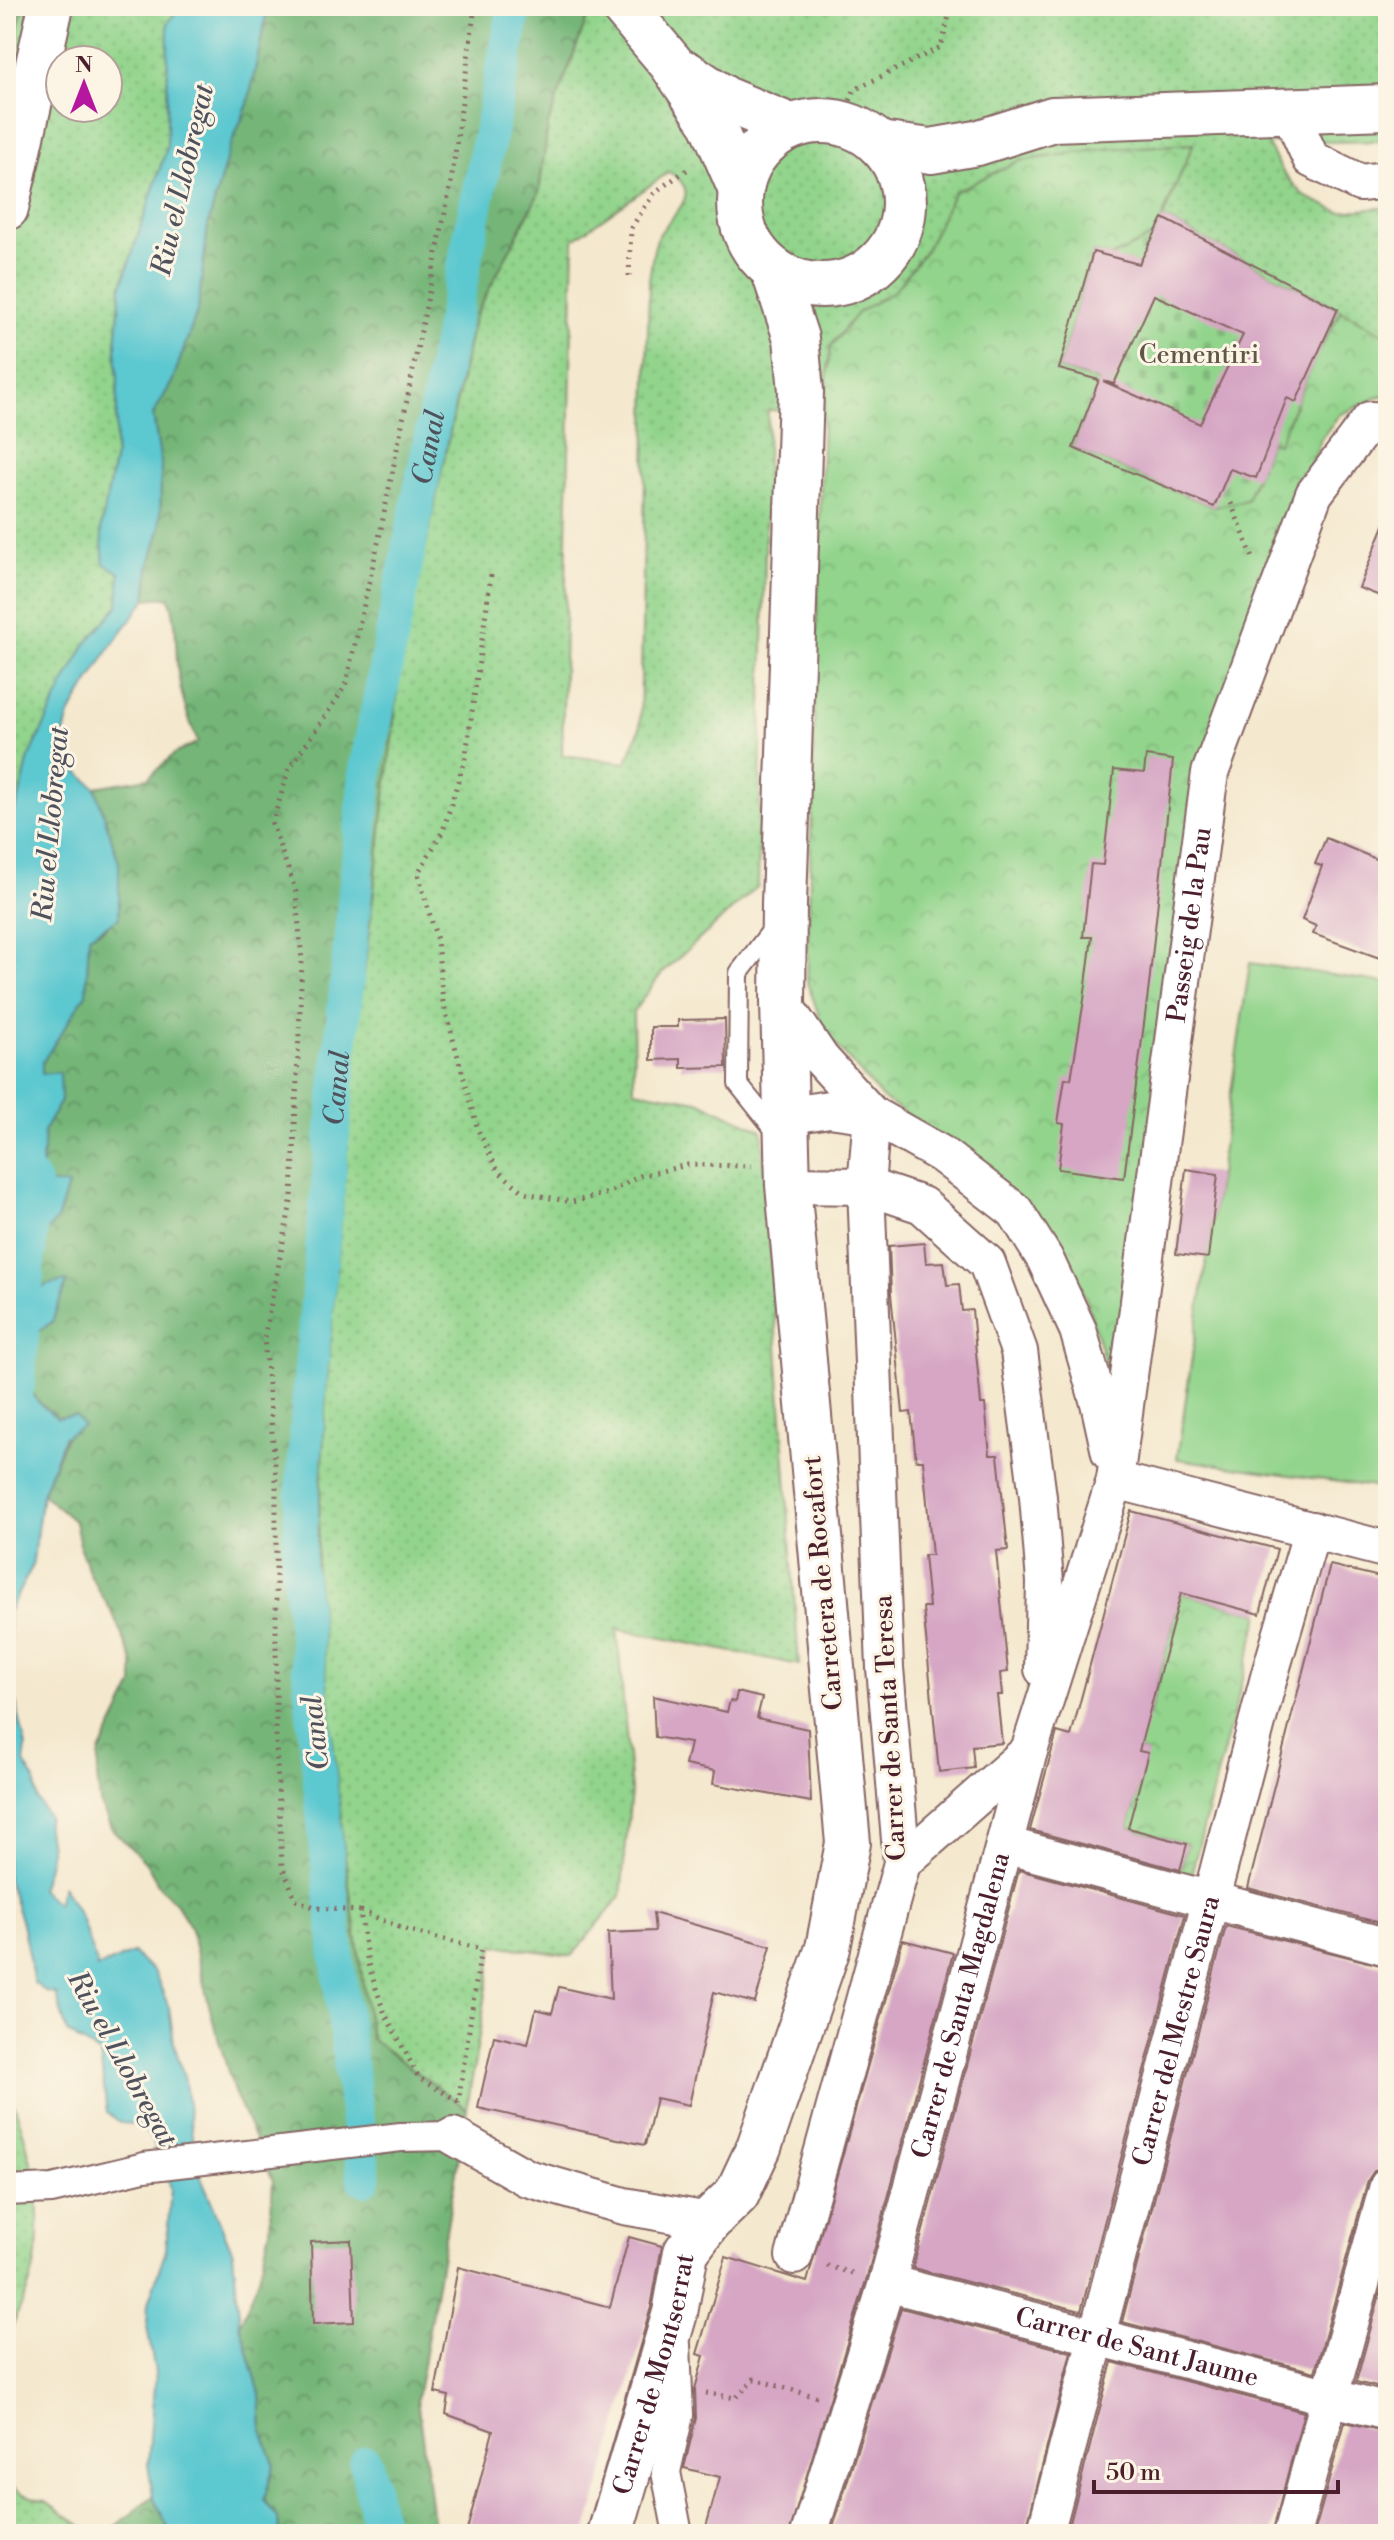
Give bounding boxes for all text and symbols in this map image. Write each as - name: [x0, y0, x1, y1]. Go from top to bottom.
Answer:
- north arrow: [44, 44, 124, 124]
- text: N: [75, 52, 93, 79]
- water label: Riu el Llobregat: [144, 80, 222, 280]
- park label: Cementiri: [1139, 339, 1259, 371]
- water label: Canal: [404, 407, 453, 488]
- water label: Riu el Llobregat: [25, 724, 77, 924]
- street label: Passeig de la Pau: [1161, 825, 1219, 1024]
- water label: Canal: [316, 1049, 358, 1127]
- street label: Carretera de Rocafort: [796, 1454, 850, 1712]
- street label: Carrer de Santa Teresa: [867, 1593, 913, 1862]
- water label: Canal: [295, 1694, 337, 1772]
- street label: Carrer de Santa Magdalena: [905, 1848, 1017, 2162]
- street label: Carrer del Mestre Saura: [1126, 1891, 1227, 2170]
- water label: Riu el Llobregat: [59, 1964, 185, 2154]
- street label: Carrer de Montserrat: [606, 2251, 701, 2499]
- street label: Carrer de Sant Jaume: [1012, 2301, 1262, 2394]
- scale bar: [1094, 2444, 1338, 2494]
- text: 50 m: [1106, 2458, 1161, 2488]

